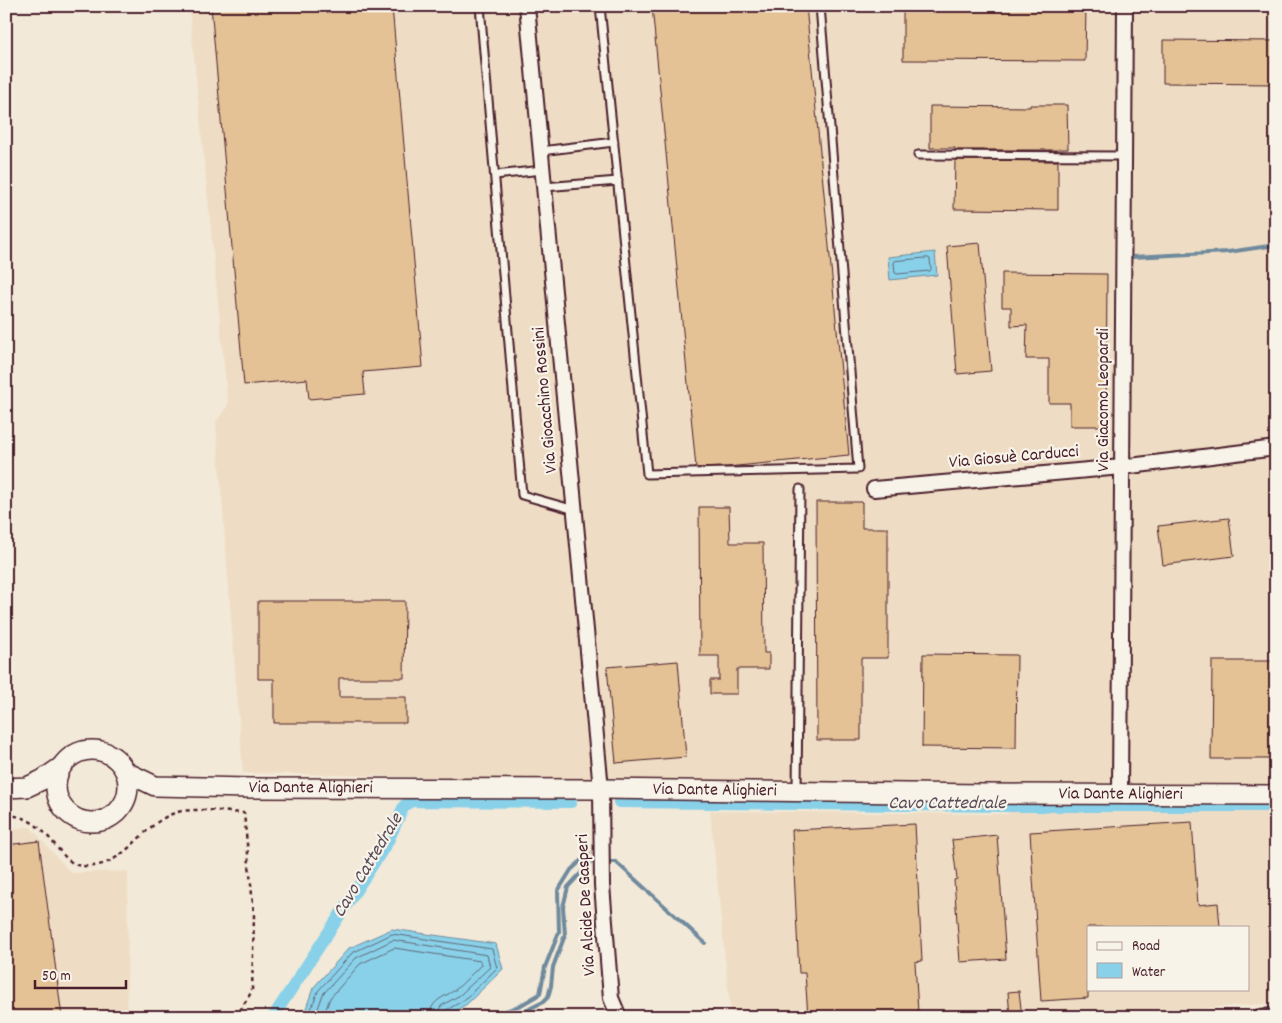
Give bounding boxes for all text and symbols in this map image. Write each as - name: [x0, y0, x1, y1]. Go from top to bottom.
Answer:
- street label: Via Gioacchino Rossini: [527, 326, 565, 474]
- street label: Via Giacomo Leopardi: [1092, 328, 1117, 472]
- street label: Via Giosuè Carducci: [948, 440, 1080, 476]
- street label: Via Dante Alighieri: [249, 775, 373, 801]
- street label: Via Dante Alighieri: [653, 777, 777, 804]
- street label: Via Dante Alighieri: [1059, 782, 1183, 807]
- water label: Cavo Cattedrale: [888, 791, 1007, 818]
- water label: Cavo Cattedrale: [327, 807, 412, 923]
- street label: Via Alcide De Gasperi: [571, 833, 603, 977]
- legend: [1087, 926, 1250, 990]
- text: Road: [1132, 936, 1160, 958]
- scale bar: [35, 958, 126, 990]
- text: Water: [1132, 962, 1166, 984]
- text: 50 m: [42, 966, 71, 988]

